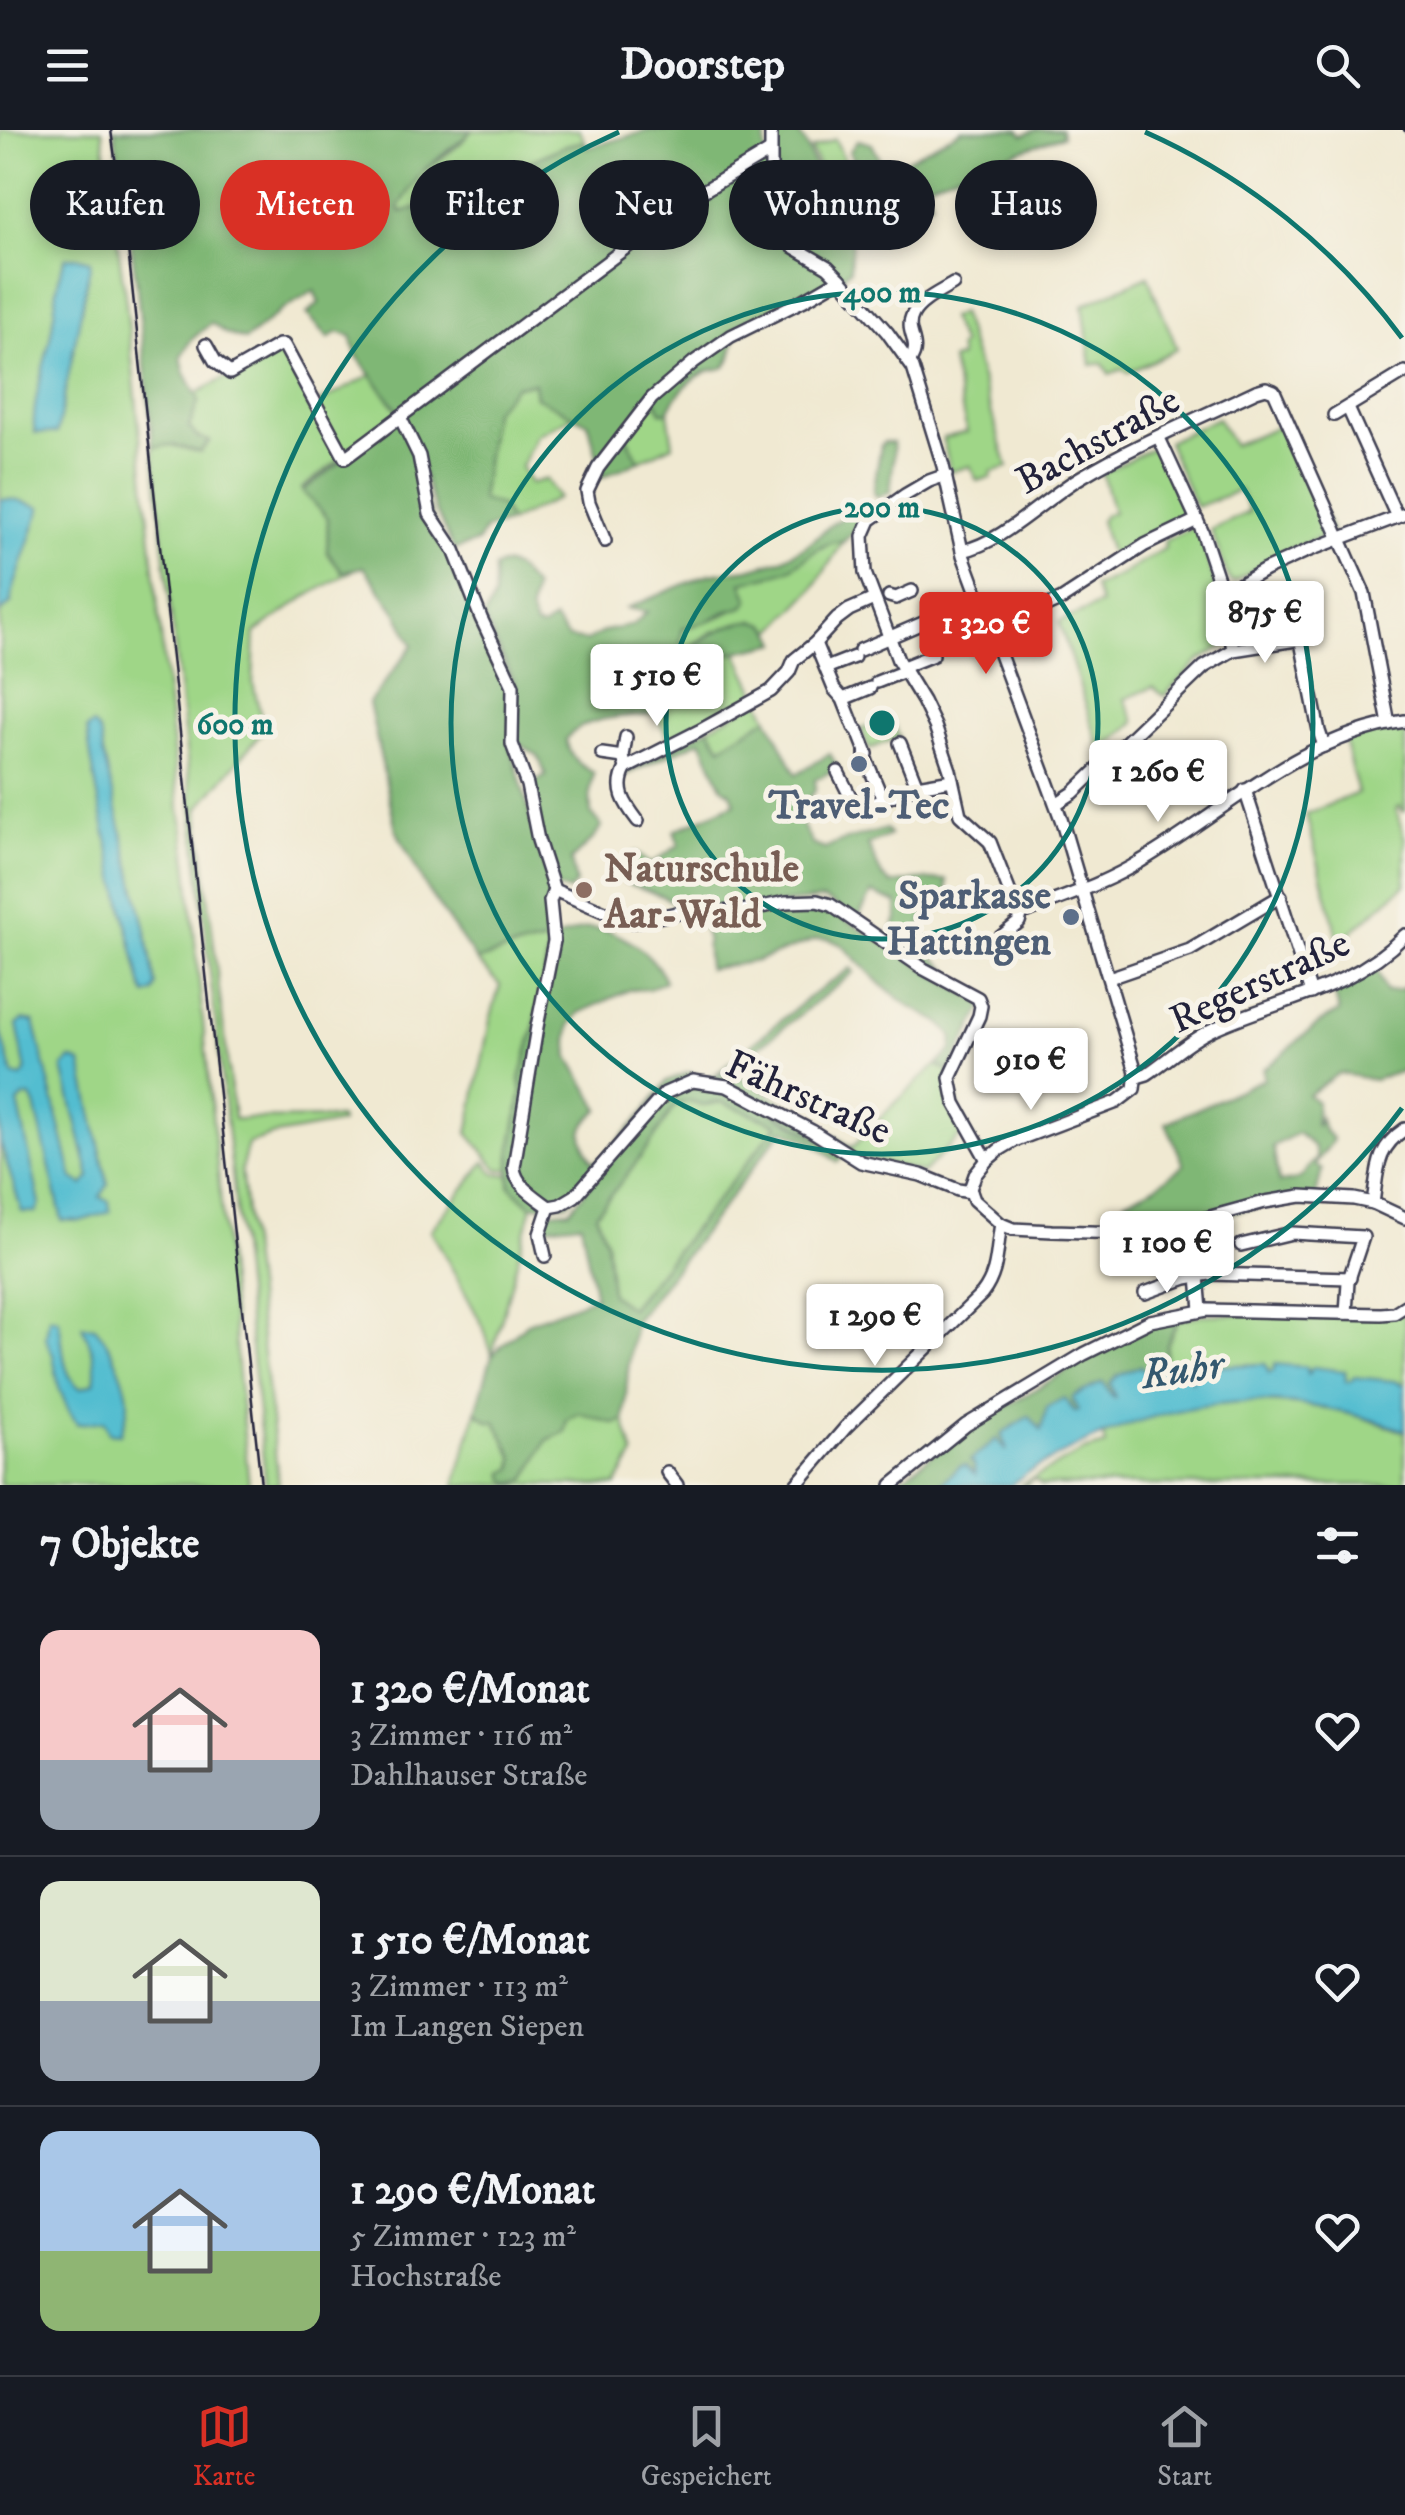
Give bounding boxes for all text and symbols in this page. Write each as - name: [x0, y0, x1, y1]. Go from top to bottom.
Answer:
- text: Doorstep: [620, 37, 785, 93]
- icon: menu: [40, 38, 95, 93]
- icon: search: [1310, 38, 1365, 93]
- chip: Kaufen: [30, 160, 200, 250]
- chip: Mieten: [220, 160, 390, 250]
- chip: Filter: [410, 160, 559, 250]
- chip: Neu: [579, 160, 709, 250]
- chip: Wohnung: [729, 160, 935, 250]
- chip: Haus: [955, 160, 1097, 250]
- text: 400 m: [843, 275, 922, 312]
- street label: Bachstraße: [1008, 376, 1189, 507]
- text: 200 m: [844, 490, 920, 527]
- pin: 875 €: [1195, 581, 1335, 666]
- pin: 1 320 €: [894, 592, 1078, 677]
- text: 875 €: [1228, 593, 1302, 633]
- text: 1 320 €: [941, 604, 1031, 644]
- pin: 1 510 €: [565, 644, 749, 729]
- text: 1 510 €: [613, 656, 701, 696]
- centre of rings: [864, 705, 900, 741]
- text: 600 m: [197, 707, 274, 744]
- pin: 1 260 €: [1066, 740, 1250, 825]
- text: 1 260 €: [1111, 752, 1205, 792]
- marker: Travel-Tec: [848, 753, 870, 775]
- place label: Travel-Tec: [768, 782, 949, 832]
- place label: Naturschule Aar-Wald: [603, 845, 799, 941]
- place label: Sparkasse Hattingen: [887, 872, 1051, 968]
- marker: Naturschule Aar-Wald: [573, 879, 595, 901]
- marker: Sparkasse Hattingen: [1060, 906, 1082, 928]
- street label: Regerstraße: [1162, 919, 1358, 1046]
- pin: 910 €: [961, 1028, 1101, 1113]
- street label: Fährstraße: [717, 1040, 898, 1157]
- text: 910 €: [996, 1040, 1066, 1080]
- pin: 1 100 €: [1075, 1211, 1259, 1296]
- text: 1 100 €: [1122, 1223, 1212, 1263]
- pin: 1 290 €: [783, 1284, 967, 1369]
- text: 1 290 €: [828, 1296, 922, 1336]
- water label: Ruhr: [1137, 1339, 1230, 1403]
- icon: filters: [1310, 1518, 1365, 1573]
- text: 7 Objekte: [40, 1519, 200, 1571]
- text: 1 320 €/Monat: [350, 1664, 590, 1716]
- icon: home: [120, 1670, 240, 1790]
- icon: heart: [1310, 1703, 1365, 1758]
- text: 3 Zimmer · 116 m²: [350, 1716, 573, 1756]
- text: Dahlhauser Straße: [350, 1756, 587, 1796]
- text: 1 510 €/Monat: [350, 1915, 590, 1967]
- icon: home: [120, 1921, 240, 2041]
- icon: heart: [1310, 1954, 1365, 2009]
- text: 3 Zimmer · 113 m²: [350, 1967, 568, 2007]
- text: Im Langen Siepen: [350, 2007, 584, 2047]
- text: 1 290 €/Monat: [350, 2165, 595, 2217]
- icon: home: [120, 2171, 240, 2291]
- icon: heart: [1310, 2204, 1365, 2259]
- text: 5 Zimmer · 123 m²: [350, 2217, 576, 2257]
- text: Hochstraße: [350, 2257, 502, 2297]
- tab: Karte: [193, 2399, 255, 2494]
- tab: Gespeichert: [641, 2399, 772, 2494]
- tab: Start: [1157, 2399, 1212, 2494]

